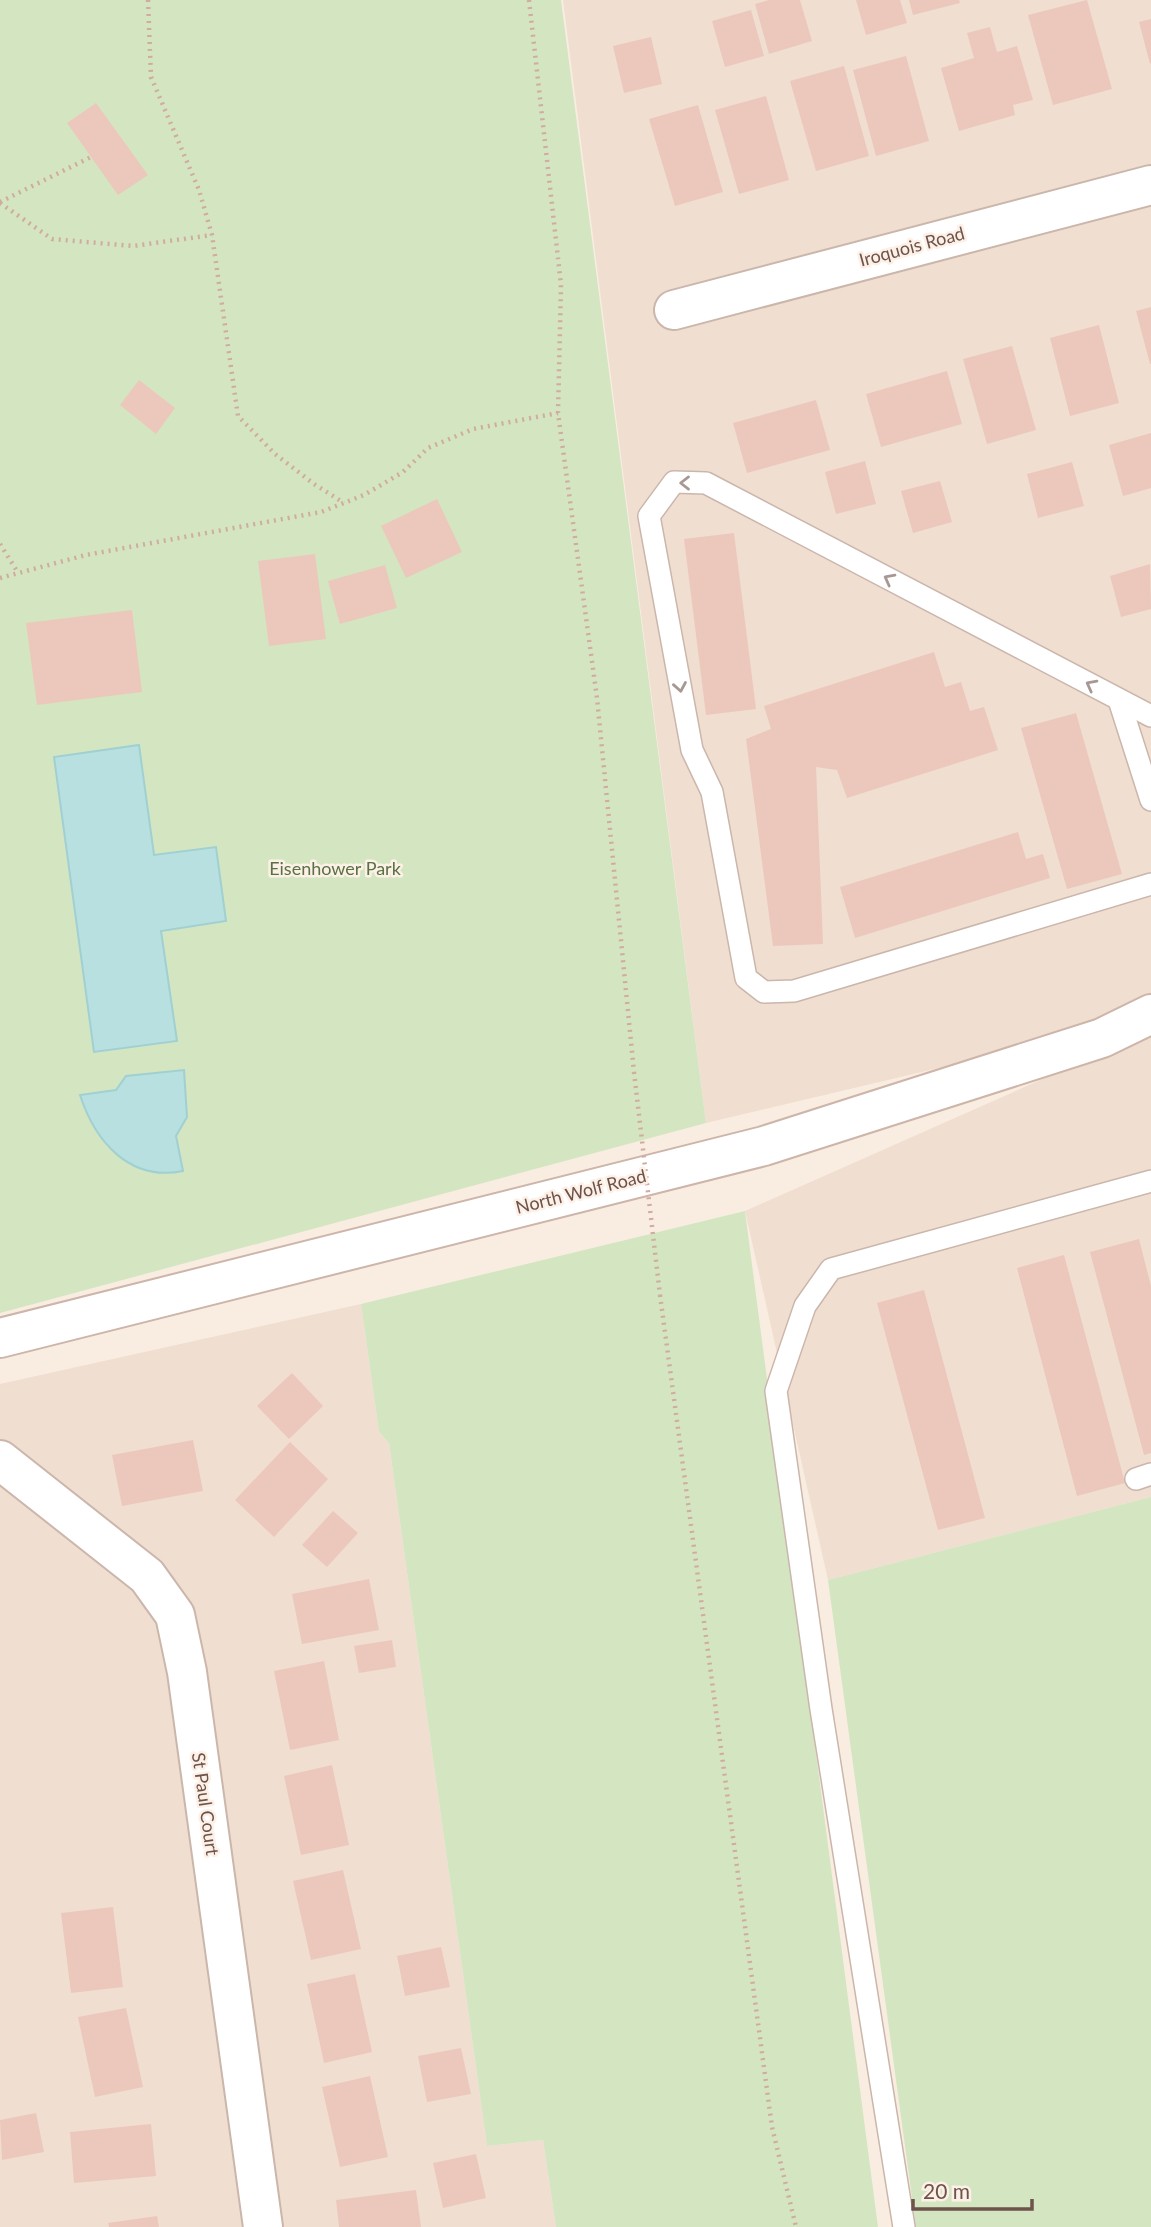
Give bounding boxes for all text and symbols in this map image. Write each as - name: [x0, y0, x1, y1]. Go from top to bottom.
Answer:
- street label: Iroquois Road: [857, 221, 967, 271]
- one-way arrow: [679, 475, 690, 491]
- one-way arrow: [884, 574, 896, 587]
- one-way arrow: [1085, 679, 1098, 693]
- one-way arrow: [672, 681, 687, 693]
- park label: Eisenhower Park: [269, 857, 402, 879]
- street label: North Wolf Road: [513, 1164, 648, 1218]
- street label: St Paul Court: [188, 1751, 224, 1857]
- scale bar: [913, 2168, 1032, 2212]
- text: 20 m: [923, 2178, 970, 2203]

